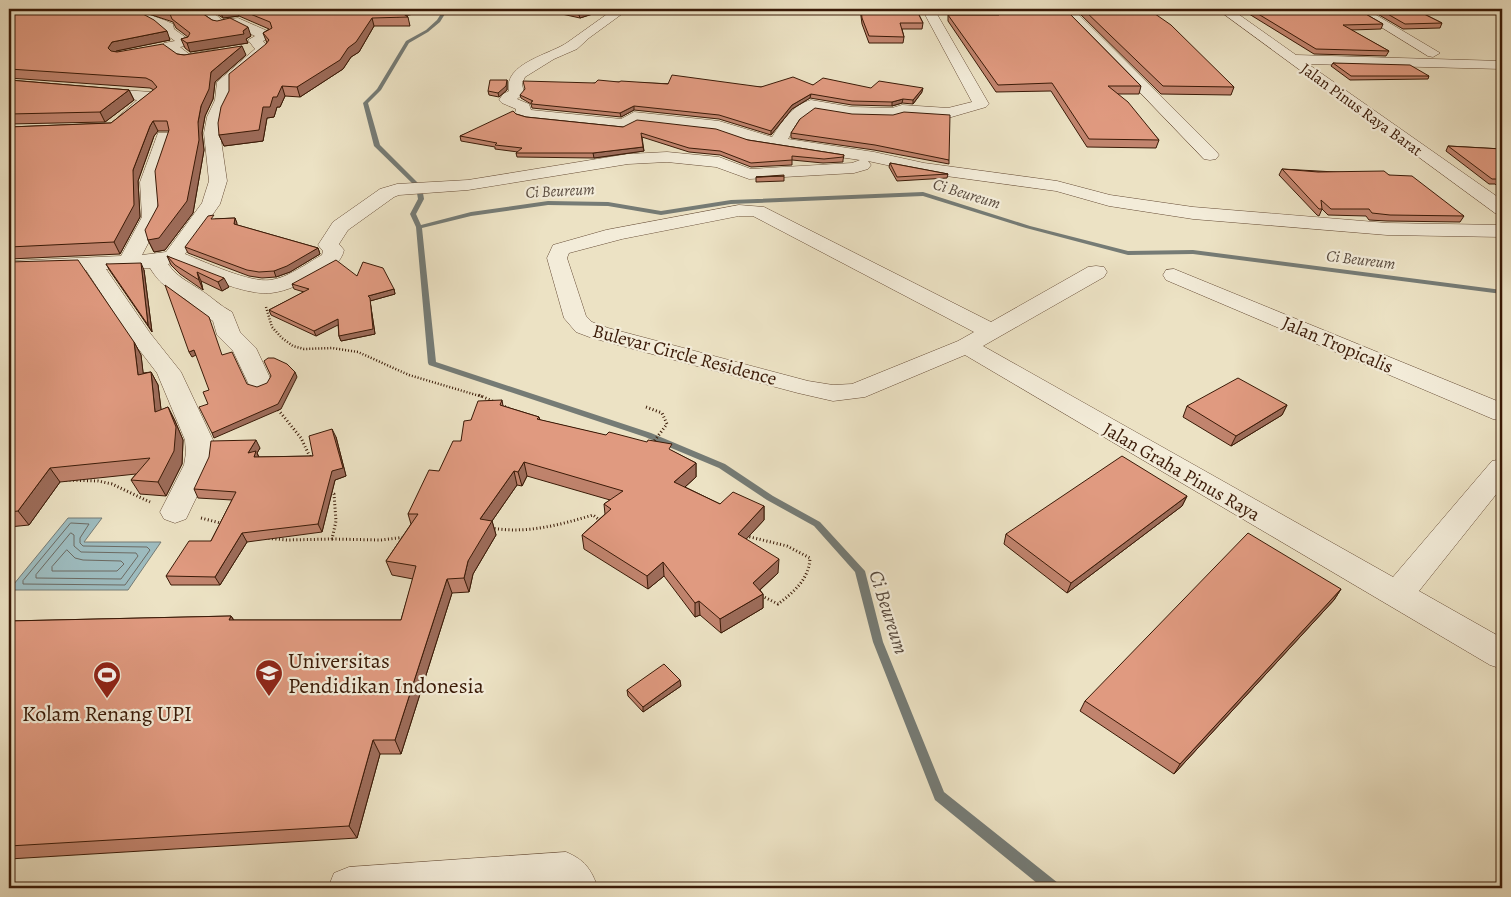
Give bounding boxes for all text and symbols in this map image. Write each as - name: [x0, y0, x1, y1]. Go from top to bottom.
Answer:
- street label: Jalan Pinus Raya Barat: [1296, 58, 1427, 161]
- water label: Ci Beureum: [930, 173, 1003, 215]
- water label: Ci Beureum: [525, 178, 596, 204]
- water label: Ci Beureum: [1325, 245, 1397, 275]
- street label: Jalan Tropicalis: [1278, 310, 1397, 380]
- street label: Bulevar Circle Residence: [590, 318, 780, 392]
- street label: Jalan Graha Pinus Raya: [1098, 416, 1265, 528]
- water label: Ci Beureum: [862, 567, 915, 658]
- place label: Universitas Pendidikan Indonesia: [288, 646, 485, 701]
- school or university icon: Universitas Pendidikan Indonesia: [254, 658, 284, 697]
- sports icon: Kolam Renang UPI: [92, 660, 122, 699]
- place label: Kolam Renang UPI: [22, 699, 192, 729]

